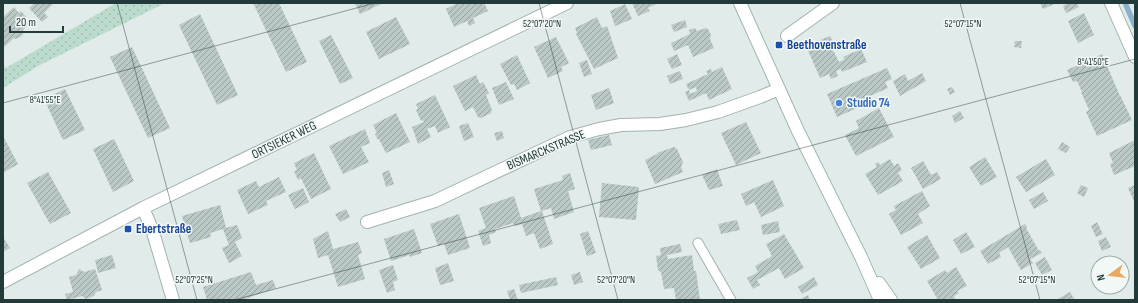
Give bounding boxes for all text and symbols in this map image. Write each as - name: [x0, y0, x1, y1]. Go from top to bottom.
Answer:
- scale bar: [10, 8, 63, 34]
- text: 20 m: [16, 15, 36, 30]
- text: 52°07'20"N: [523, 18, 561, 30]
- text: 52°07'15"N: [945, 18, 981, 30]
- place label: Beethovenstraße: [787, 37, 867, 53]
- marker: Beethovenstraße: [774, 40, 784, 50]
- text: 8°41'50"E: [1077, 56, 1109, 68]
- text: 8°41'55"E: [29, 94, 61, 106]
- place label: Studio 74: [847, 95, 890, 111]
- marker: Studio 74: [834, 98, 844, 108]
- street label: ORTSIEKER WEG: [249, 117, 319, 163]
- street label: BISMARCKSTRASSE: [504, 126, 588, 174]
- place label: Ebertstraße: [136, 221, 192, 237]
- marker: Ebertstraße: [123, 224, 133, 234]
- north arrow: [1090, 255, 1130, 295]
- text: N: [1094, 273, 1108, 282]
- text: 52°07'25"N: [175, 274, 213, 286]
- text: 52°07'20"N: [597, 274, 635, 286]
- text: 52°07'15"N: [1019, 274, 1055, 286]

